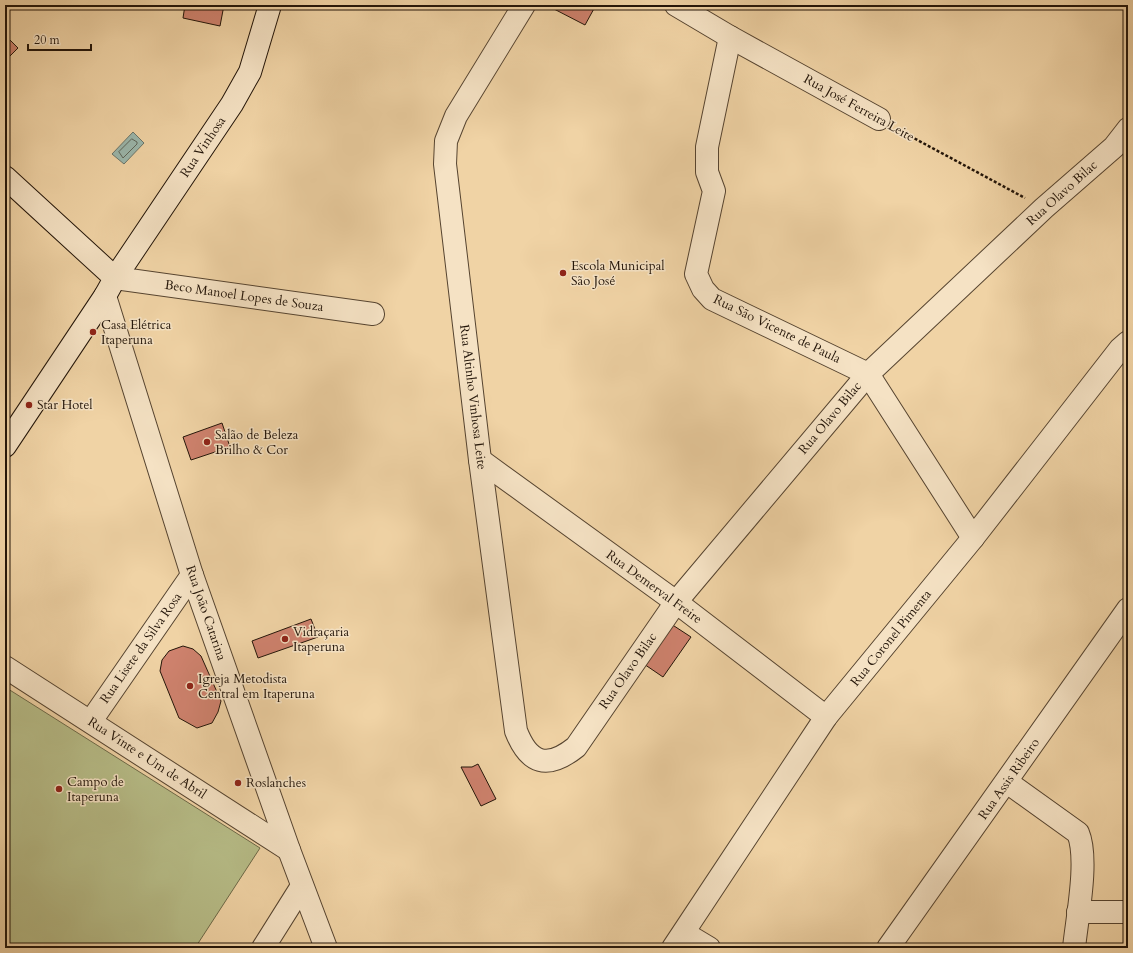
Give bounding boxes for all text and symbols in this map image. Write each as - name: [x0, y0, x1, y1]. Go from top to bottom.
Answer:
- scale bar: [28, 26, 91, 52]
- text: 20 m: [34, 32, 61, 48]
- street label: Rua José Ferreira Leite: [800, 70, 918, 146]
- street label: Rua Vinhosa: [176, 113, 230, 181]
- street label: Rua Olavo Bilac: [1023, 156, 1101, 230]
- place label: Escola Municipal São José: [571, 257, 665, 290]
- marker: Escola Municipal São José: [558, 268, 568, 278]
- street label: Beco Manoel Lopes de Souza: [163, 276, 325, 316]
- street label: Rua São Vicente de Paula: [710, 290, 844, 368]
- place label: Casa Elétrica Itaperuna: [101, 316, 172, 349]
- street label: Rua Altinho Vinhosa Leite: [455, 323, 491, 471]
- marker: Casa Elétrica Itaperuna: [88, 327, 98, 337]
- street label: Rua Olavo Bilac: [794, 378, 866, 458]
- place label: Star Hotel: [37, 396, 93, 414]
- marker: Star Hotel: [24, 400, 34, 410]
- place label: Salão de Beleza Brilho & Cor: [215, 426, 299, 459]
- marker: Salão de Beleza Brilho & Cor: [202, 437, 212, 447]
- street label: Rua Demerval Freire: [602, 546, 706, 628]
- street label: Rua João Catarina: [181, 563, 231, 663]
- street label: Rua Coronel Pimenta: [846, 586, 936, 690]
- street label: Rua Lisete da Silva Rosa: [96, 589, 186, 707]
- place label: Vidraçaria Itaperuna: [293, 623, 349, 656]
- street label: Rua Olavo Bilac: [595, 629, 661, 713]
- marker: Vidraçaria Itaperuna: [280, 634, 290, 644]
- place label: Igreja Metodista Central em Itaperuna: [198, 670, 315, 703]
- marker: Igreja Metodista Central em Itaperuna: [185, 681, 195, 691]
- street label: Rua Vinte e Um de Abril: [84, 713, 210, 804]
- street label: Rua Assis Ribeiro: [974, 735, 1044, 823]
- place label: Campo de Itaperuna: [67, 773, 124, 806]
- place label: Roslanches: [246, 774, 306, 792]
- marker: Roslanches: [233, 778, 243, 788]
- marker: Campo de Itaperuna: [54, 784, 64, 794]

